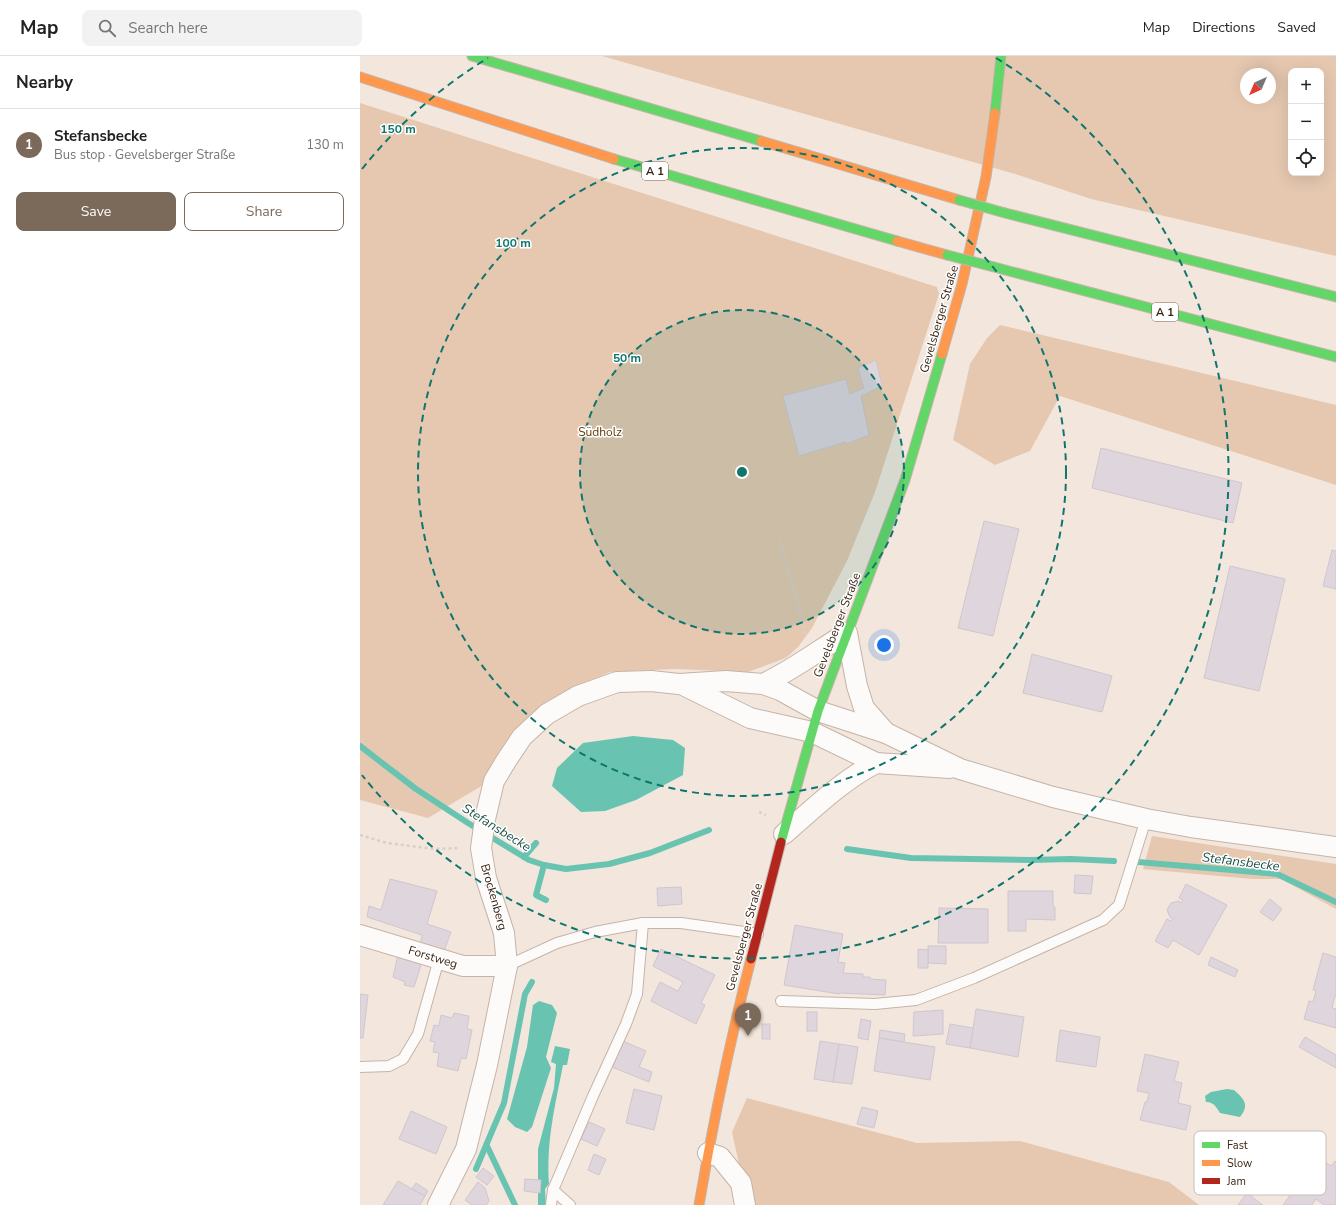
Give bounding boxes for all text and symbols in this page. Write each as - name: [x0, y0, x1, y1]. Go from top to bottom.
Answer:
- search box: [82, 10, 362, 46]
- text: Map: [20, 15, 58, 41]
- icon: search: [96, 17, 118, 39]
- text: Search here: [128, 18, 208, 38]
- text: Map: [1143, 18, 1170, 37]
- text: Directions: [1192, 18, 1255, 37]
- text: Saved: [1277, 18, 1316, 37]
- north arrow: [1240, 68, 1276, 104]
- map controls: [1288, 68, 1324, 176]
- button: +: [1288, 68, 1324, 104]
- text: Nearby: [16, 71, 73, 94]
- button: −: [1288, 104, 1324, 140]
- text: 150 m: [380, 121, 416, 137]
- text: Stefansbecke: [54, 126, 147, 146]
- text: 1: [25, 136, 33, 154]
- text: 130 m: [306, 136, 344, 154]
- button: locate: [1288, 140, 1324, 176]
- text: Bus stop · Gevelsberger Straße: [54, 146, 235, 164]
- road number: A 1: [642, 162, 668, 180]
- button: Save: [16, 192, 176, 231]
- button: Share: [184, 192, 344, 231]
- text: 100 m: [495, 235, 531, 251]
- street label: Gevelsberger Straße: [916, 263, 962, 375]
- road number: A 1: [1152, 303, 1178, 321]
- text: 50 m: [613, 350, 641, 366]
- park label: Südholz: [578, 424, 622, 440]
- centre of rings: [735, 465, 749, 479]
- street label: Gevelsberger Straße: [810, 570, 864, 680]
- your location: [874, 635, 894, 655]
- water label: Stefansbecke: [459, 800, 534, 856]
- water label: Stefansbecke: [1201, 848, 1281, 876]
- street label: Brockenberg: [477, 862, 511, 932]
- street label: Gevelsberger Straße: [722, 881, 766, 993]
- street label: Forstweg: [406, 942, 460, 972]
- pin: 1: [735, 1003, 761, 1036]
- legend: [1194, 1131, 1326, 1195]
- text: Fast: [1227, 1138, 1248, 1153]
- text: Slow: [1227, 1156, 1252, 1171]
- text: Jam: [1226, 1174, 1246, 1189]

